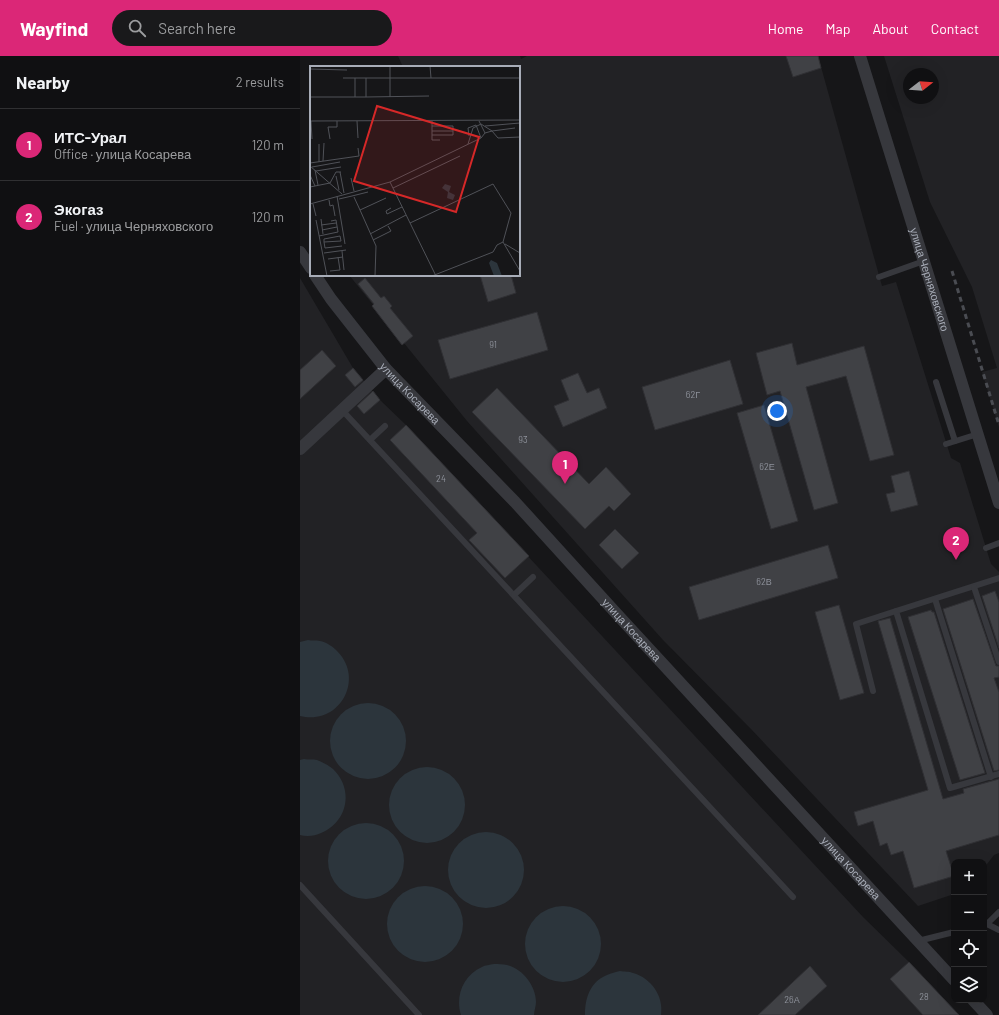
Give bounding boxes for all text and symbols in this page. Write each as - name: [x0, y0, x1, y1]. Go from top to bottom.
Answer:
- search box: [112, 10, 392, 46]
- text: Wayfind: [20, 17, 88, 40]
- icon: search: [126, 17, 148, 39]
- text: Search here: [158, 19, 236, 37]
- text: Home: [768, 20, 804, 37]
- text: Map: [826, 20, 850, 37]
- text: About: [872, 20, 909, 37]
- text: Contact: [931, 20, 979, 37]
- inset map: [310, 66, 520, 276]
- north arrow: [903, 68, 939, 104]
- text: Nearby: [16, 72, 70, 92]
- text: 2 results: [236, 74, 284, 90]
- text: ИТС-Урал: [54, 128, 127, 146]
- text: 1: [27, 137, 31, 153]
- text: 120 m: [252, 137, 284, 153]
- text: Office · улица Косарева: [54, 146, 191, 162]
- text: Экогаз: [54, 200, 103, 218]
- text: 2: [25, 209, 33, 225]
- text: 120 m: [252, 209, 284, 225]
- text: Fuel · улица Черняховского: [54, 218, 213, 234]
- street label: улица Черняховского: [908, 226, 952, 333]
- house number: 91: [489, 339, 497, 350]
- street label: улица Косарева: [377, 360, 444, 427]
- house number: 62Г: [686, 389, 700, 400]
- your location: [767, 401, 787, 421]
- house number: 93: [518, 434, 528, 445]
- pin: 1: [552, 451, 578, 484]
- house number: 62Е: [759, 461, 775, 472]
- house number: 24: [436, 473, 446, 484]
- pin: 2: [943, 527, 969, 560]
- house number: 62В: [756, 576, 772, 587]
- street label: улица Косарева: [600, 595, 664, 664]
- street label: улица Косарева: [819, 834, 884, 903]
- map controls: [951, 859, 987, 1003]
- button: +: [951, 859, 987, 895]
- button: −: [951, 895, 987, 931]
- button: locate: [951, 931, 987, 967]
- button: layers: [951, 967, 987, 1003]
- house number: 28: [919, 991, 929, 1002]
- house number: 26А: [784, 994, 800, 1005]

